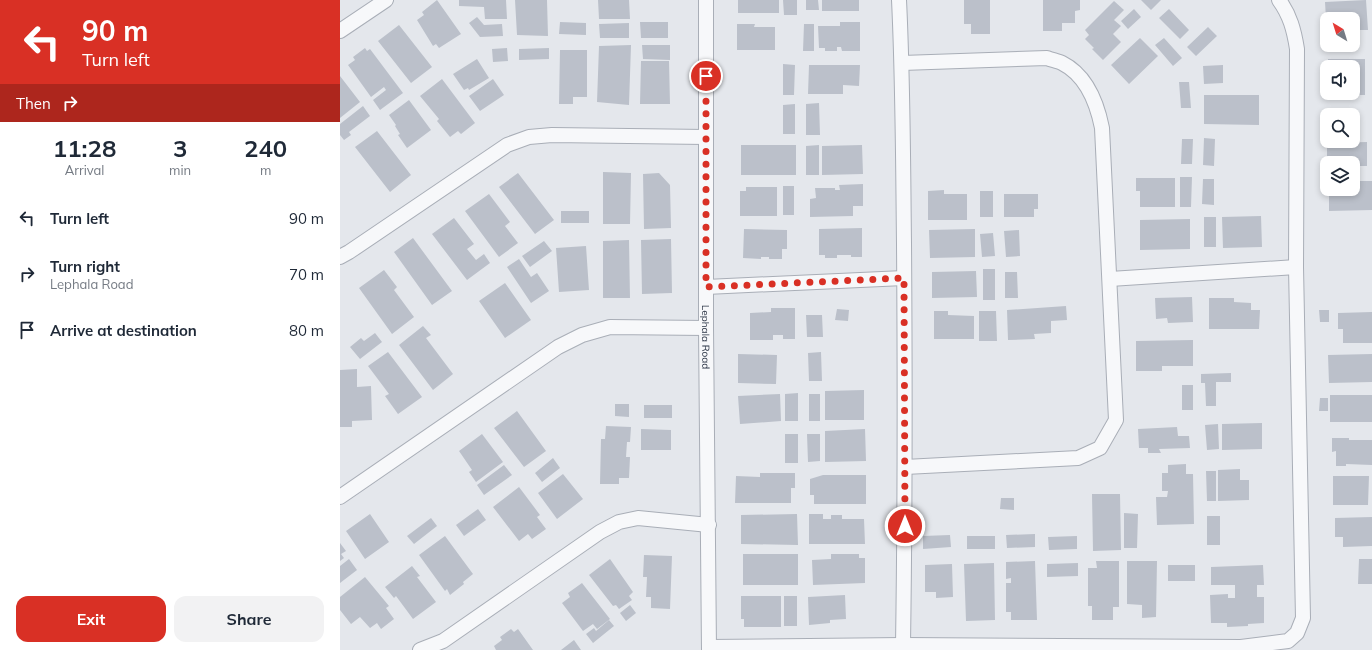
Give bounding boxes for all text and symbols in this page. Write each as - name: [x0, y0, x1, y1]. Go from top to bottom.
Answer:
- north arrow: [1320, 12, 1360, 52]
- map controls: [1320, 12, 1360, 196]
- text: 90 m: [82, 13, 148, 48]
- icon: left: [16, 16, 68, 68]
- text: Turn left: [82, 48, 150, 71]
- pin: [689, 59, 723, 93]
- button: sound: [1320, 60, 1360, 100]
- icon: arrive: [695, 65, 717, 87]
- icon: right: [59, 92, 81, 114]
- text: Then: [16, 94, 51, 113]
- button: search: [1320, 108, 1360, 148]
- text: 11:28: [53, 133, 116, 163]
- text: 3: [173, 133, 187, 163]
- text: 240: [244, 133, 287, 163]
- button: layers: [1320, 156, 1360, 196]
- text: Arrival: [65, 162, 104, 178]
- text: min: [169, 162, 191, 178]
- text: m: [260, 162, 271, 178]
- icon: left: [16, 207, 38, 229]
- text: Turn left: [50, 209, 109, 228]
- text: 90 m: [289, 209, 324, 228]
- text: Turn right: [50, 257, 120, 276]
- icon: right: [16, 263, 38, 285]
- text: 70 m: [289, 265, 324, 284]
- text: Lephala Road: [50, 276, 133, 292]
- street label: Lephala Road: [699, 305, 712, 369]
- icon: arrive: [16, 319, 38, 341]
- text: Arrive at destination: [50, 321, 197, 340]
- text: 80 m: [289, 321, 324, 340]
- position arrow: [884, 505, 926, 547]
- button: Exit: [16, 596, 166, 642]
- button: Share: [174, 596, 324, 642]

